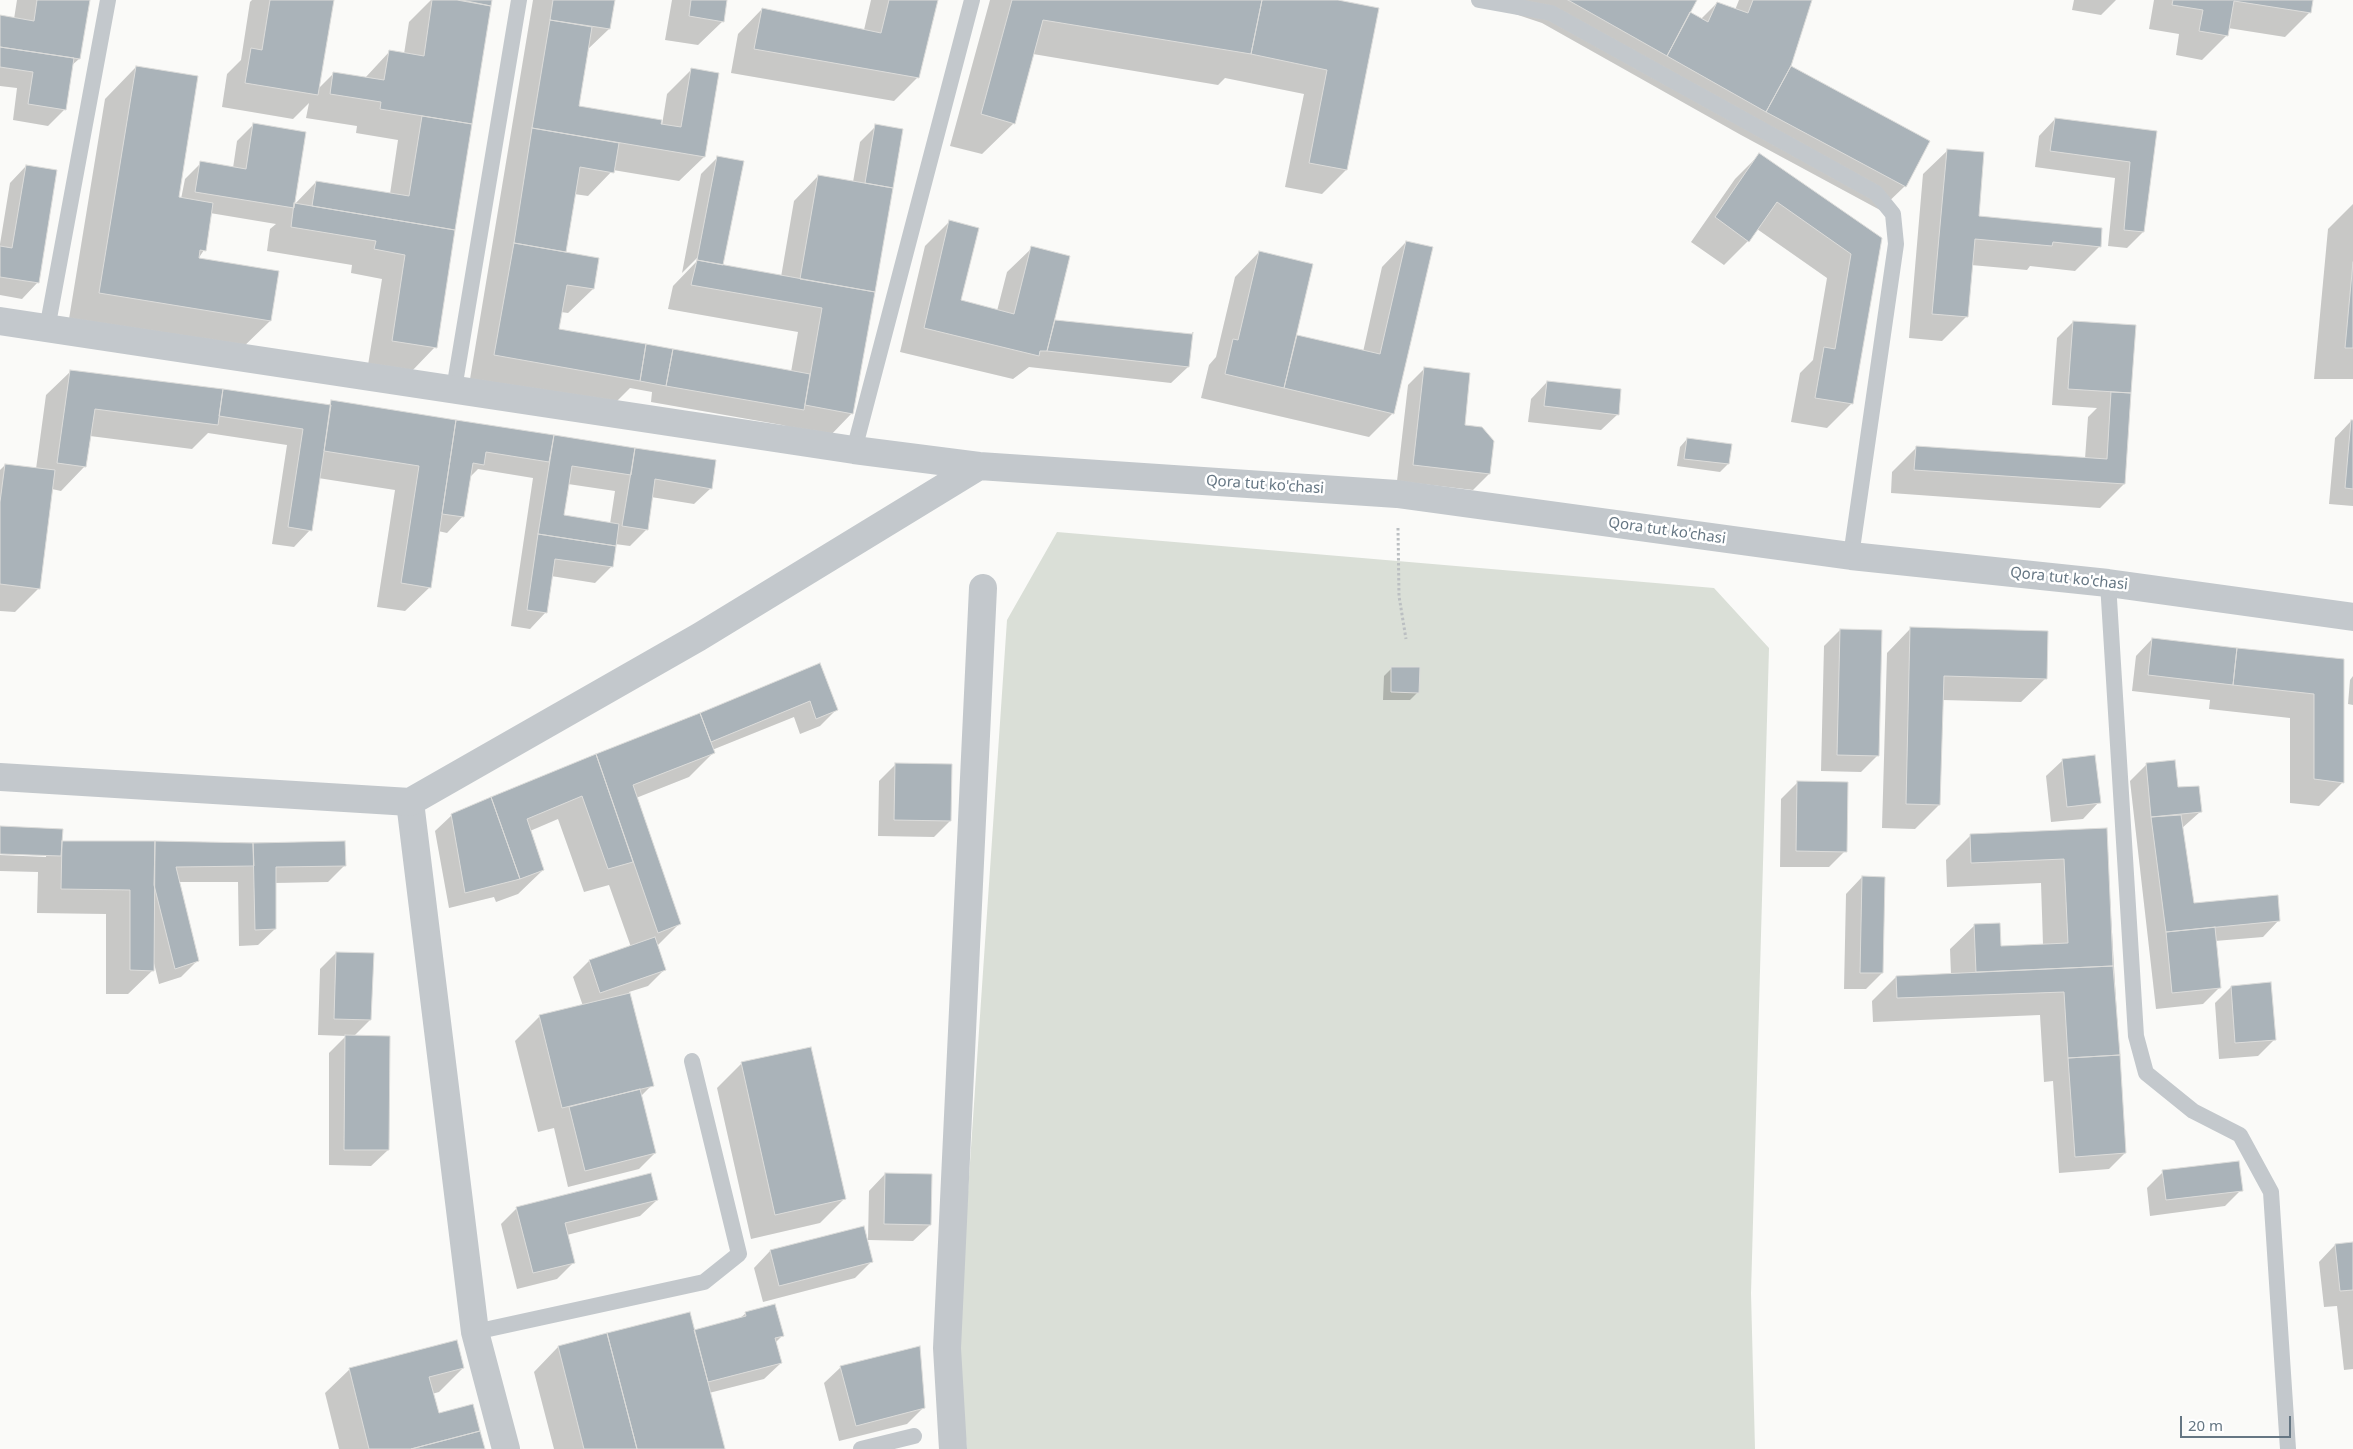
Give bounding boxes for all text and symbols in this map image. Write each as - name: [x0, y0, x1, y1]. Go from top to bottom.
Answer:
- street label: Qora tut ko'chasi: [1205, 472, 1325, 498]
- street label: Qora tut ko'chasi: [1607, 514, 1727, 548]
- street label: Qora tut ko'chasi: [2009, 564, 2129, 594]
- scale bar: [2183, 1406, 2294, 1438]
- text: 20 m: [2188, 1415, 2223, 1435]

